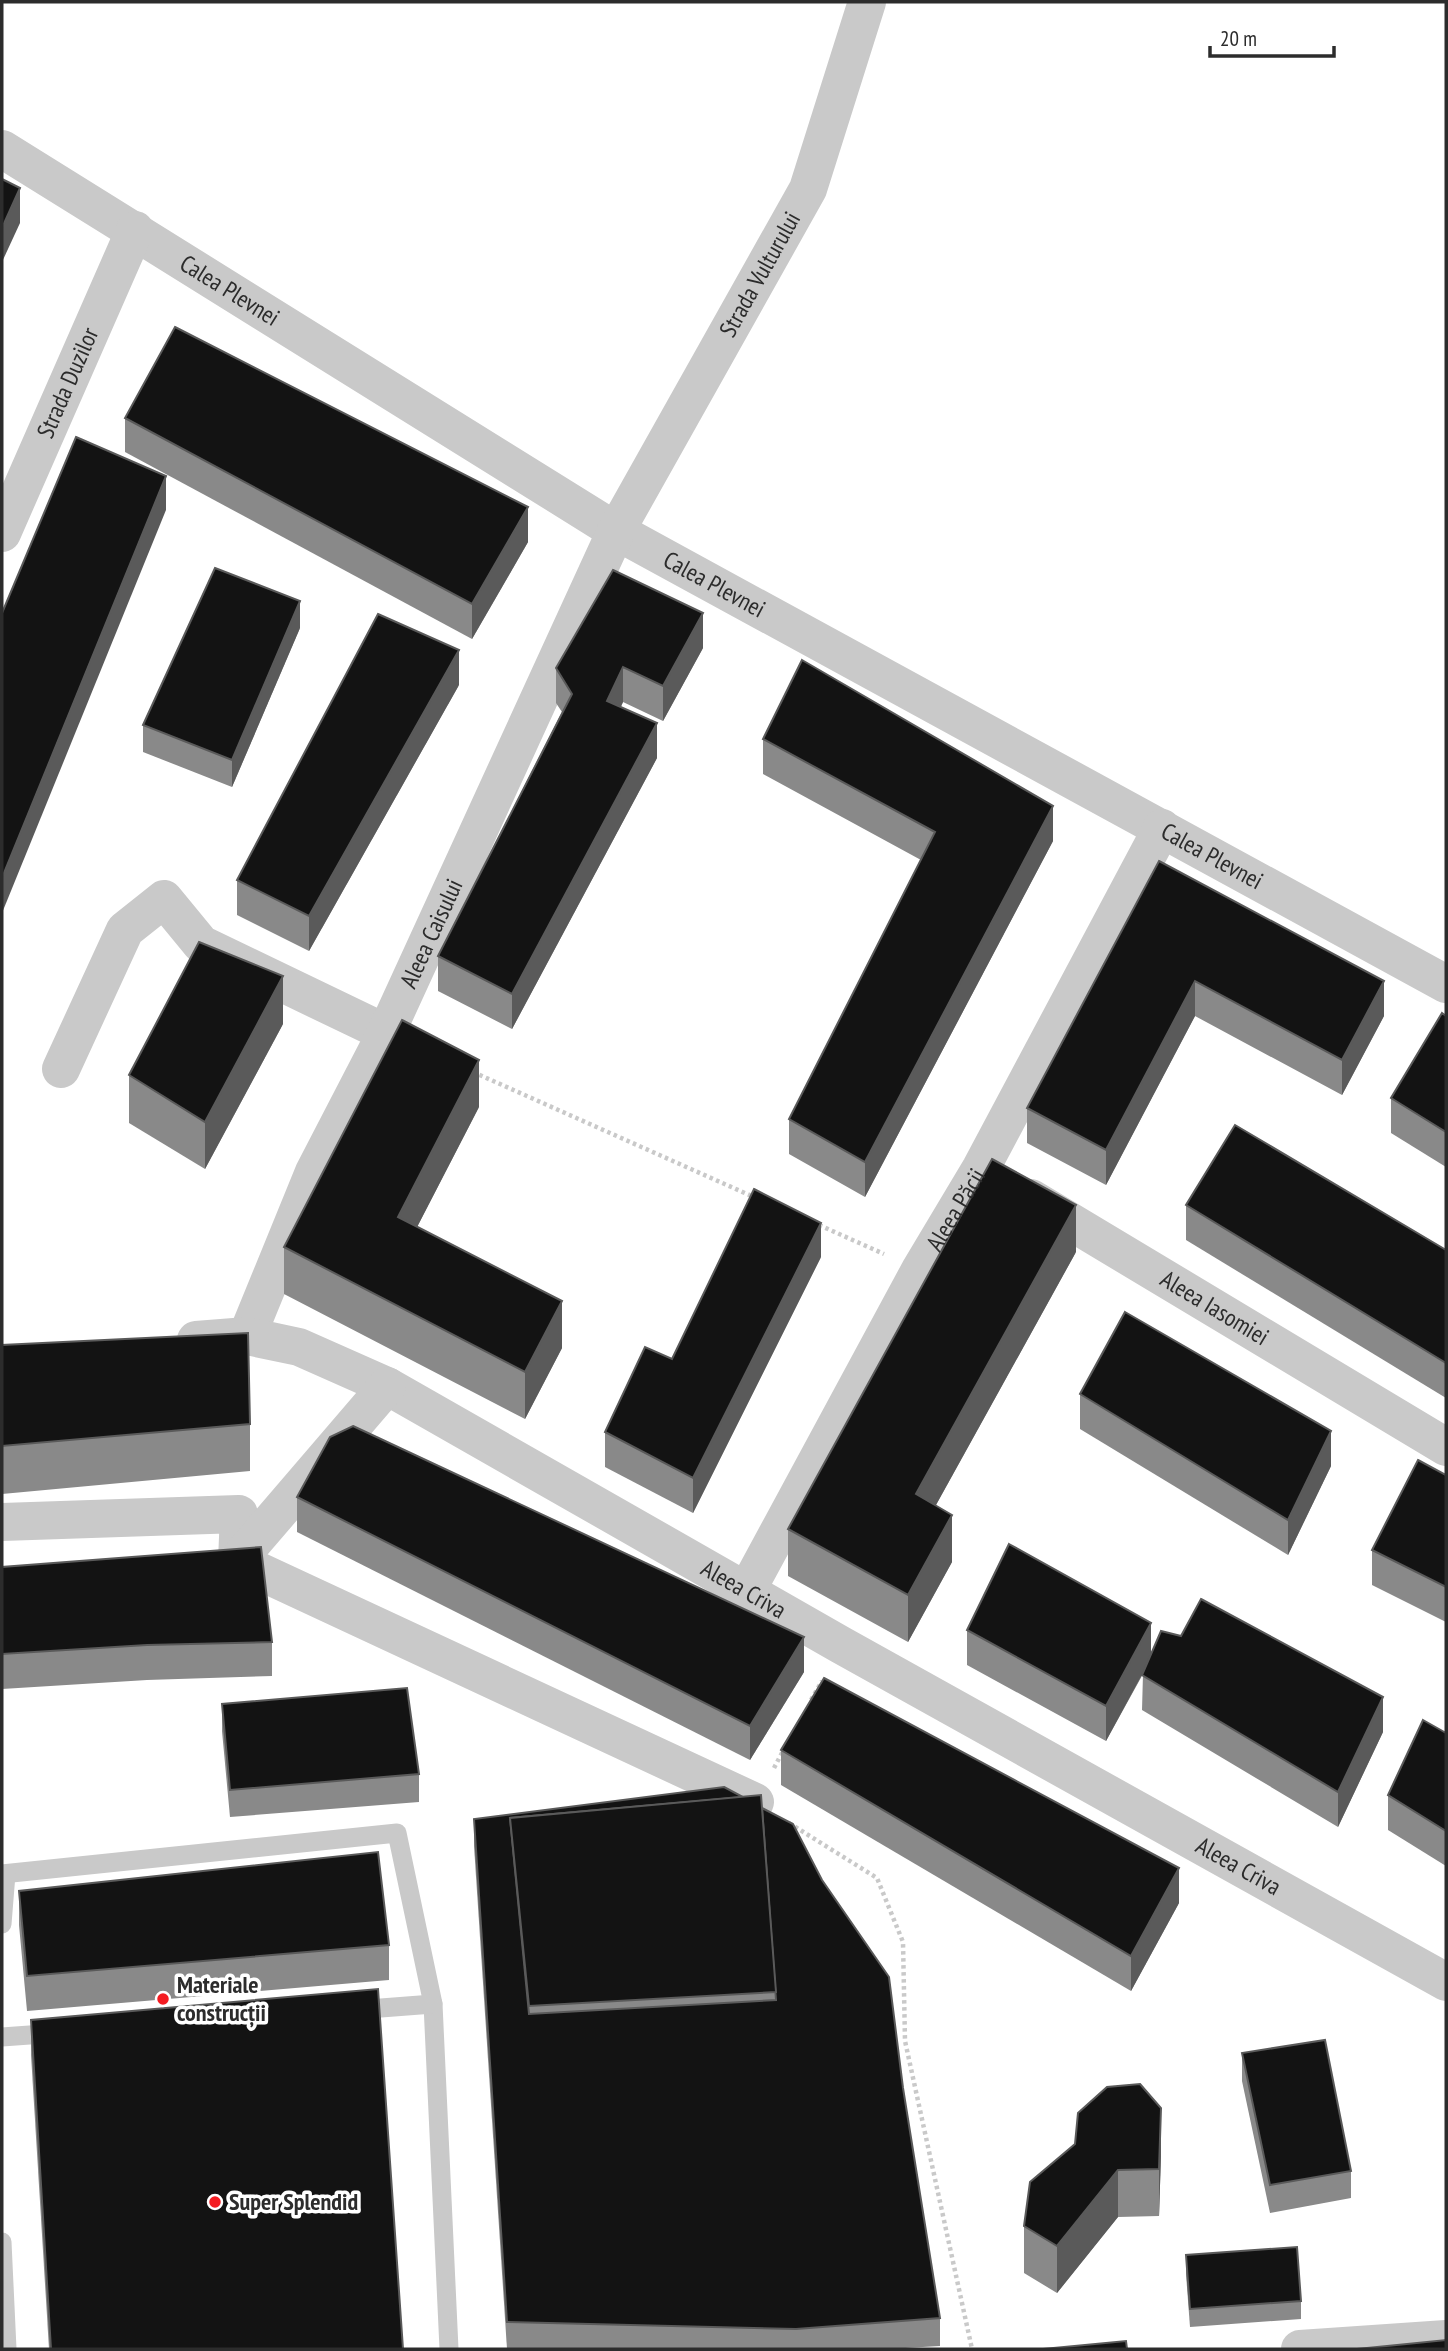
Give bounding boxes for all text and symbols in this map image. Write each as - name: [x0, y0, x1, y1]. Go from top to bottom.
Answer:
- scale bar: [1210, 14, 1334, 58]
- text: 20 m: [1220, 25, 1257, 52]
- street label: Strada Vulturului: [712, 206, 807, 342]
- street label: Calea Plevnei: [174, 248, 285, 333]
- street label: Strada Duzilor: [30, 322, 105, 443]
- street label: Calea Plevnei: [658, 544, 771, 624]
- street label: Calea Plevnei: [1156, 815, 1268, 896]
- street label: Aleea Caisului: [393, 874, 469, 993]
- street label: Aleea Păcii: [919, 1163, 992, 1257]
- street label: Aleea Iasomiei: [1155, 1263, 1275, 1352]
- street label: Aleea Criva: [696, 1553, 792, 1625]
- street label: Aleea Criva: [1190, 1830, 1287, 1902]
- place label: Materiale construcții: [177, 1969, 266, 2028]
- marker: Materiale construcții: [155, 1991, 171, 2007]
- place label: Super Splendid: [229, 2186, 358, 2217]
- marker: Super Splendid: [207, 2194, 223, 2210]

